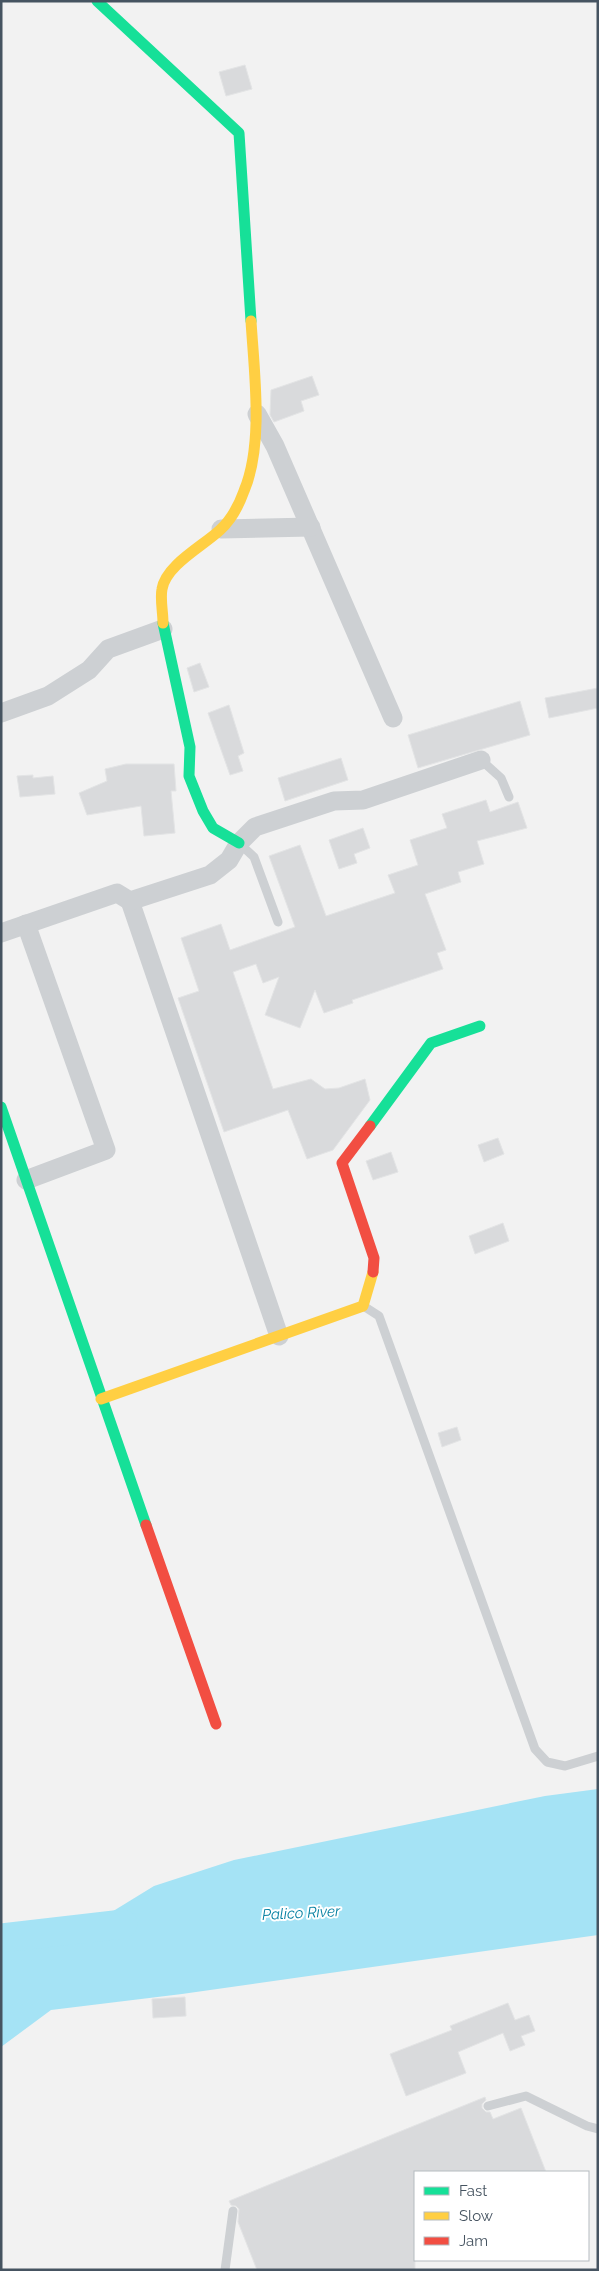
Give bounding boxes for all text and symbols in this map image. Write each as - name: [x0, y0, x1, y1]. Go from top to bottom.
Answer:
- water label: Palico River: [261, 1902, 341, 1924]
- legend: [414, 2171, 589, 2261]
- text: Fast: [459, 2182, 487, 2200]
- text: Slow: [459, 2207, 493, 2225]
- text: Jam: [459, 2232, 488, 2250]

